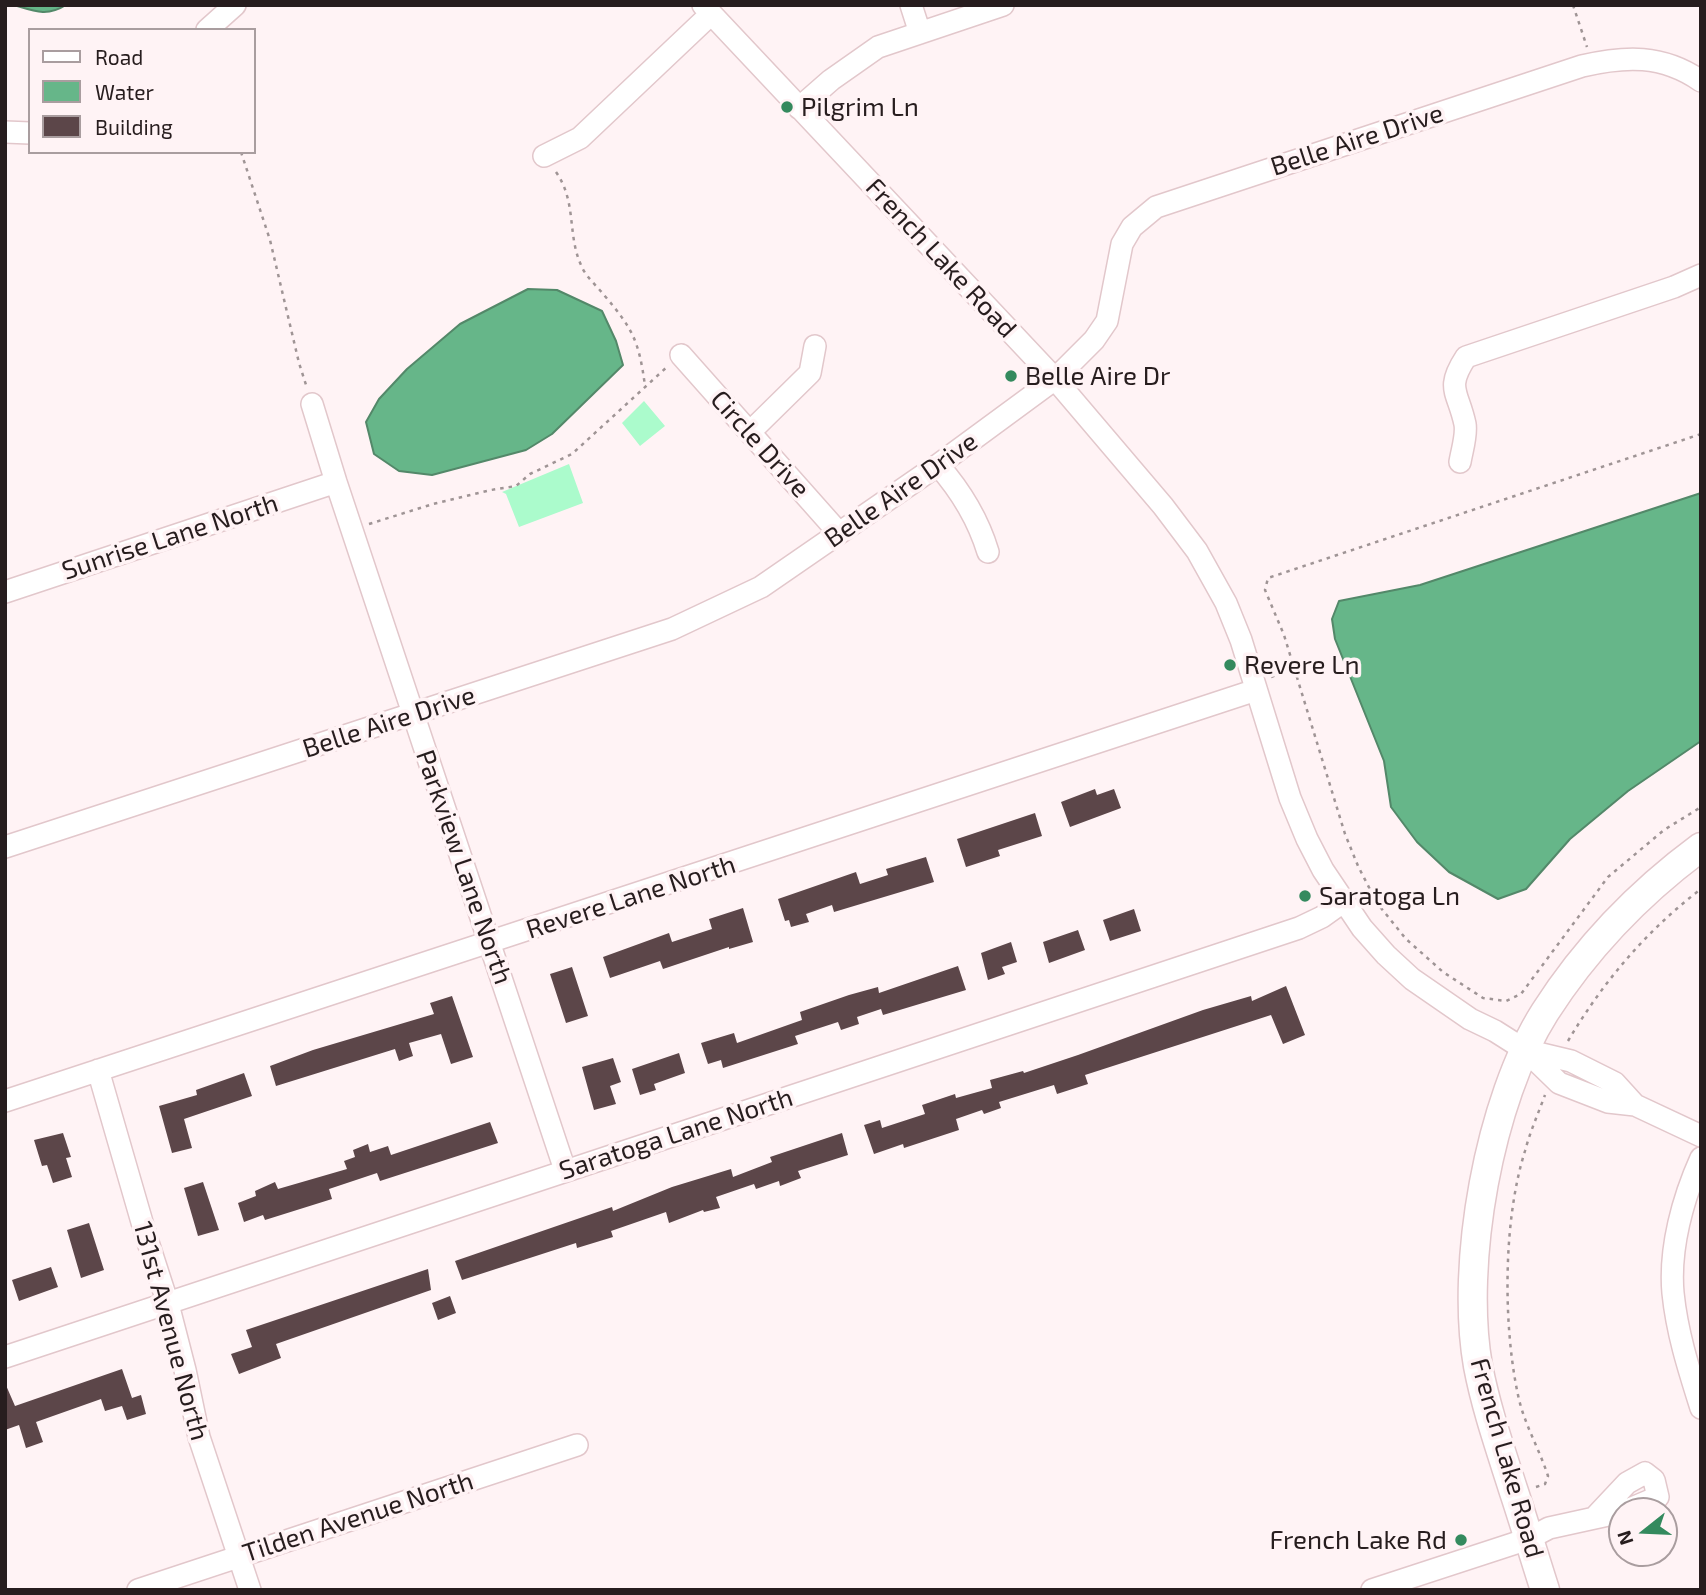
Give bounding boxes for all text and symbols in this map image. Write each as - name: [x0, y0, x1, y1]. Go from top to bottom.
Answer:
- legend: [28, 28, 256, 154]
- text: Road: [95, 44, 143, 69]
- text: Water: [95, 79, 154, 104]
- place label: Pilgrim Ln: [801, 91, 919, 123]
- street label: Belle Aire Drive: [1267, 97, 1447, 183]
- marker: Pilgrim Ln: [779, 99, 795, 115]
- text: Building: [95, 114, 173, 139]
- street label: French Lake Road: [859, 172, 1023, 344]
- place label: Belle Aire Dr: [1025, 360, 1170, 392]
- marker: Belle Aire Dr: [1003, 368, 1019, 384]
- street label: Circle Drive: [704, 384, 816, 504]
- street label: Belle Aire Drive: [819, 426, 983, 554]
- street label: Sunrise Lane North: [58, 487, 282, 587]
- place label: Revere Ln: [1244, 649, 1360, 681]
- marker: Revere Ln: [1222, 657, 1238, 673]
- street label: Belle Aire Drive: [299, 679, 479, 765]
- street label: Parkview Lane North: [409, 746, 519, 988]
- street label: Revere Lane North: [522, 848, 740, 946]
- place label: Saratoga Ln: [1319, 880, 1460, 912]
- marker: Saratoga Ln: [1297, 888, 1313, 904]
- street label: Saratoga Lane North: [555, 1082, 797, 1186]
- street label: 131st Avenue North: [127, 1218, 215, 1444]
- street label: French Lake Road: [1464, 1354, 1550, 1562]
- street label: Tilden Avenue North: [239, 1465, 477, 1569]
- north arrow: [1608, 1497, 1678, 1567]
- place label: French Lake Rd: [1269, 1524, 1447, 1556]
- text: N: [1611, 1528, 1638, 1548]
- marker: French Lake Rd: [1453, 1532, 1469, 1548]

